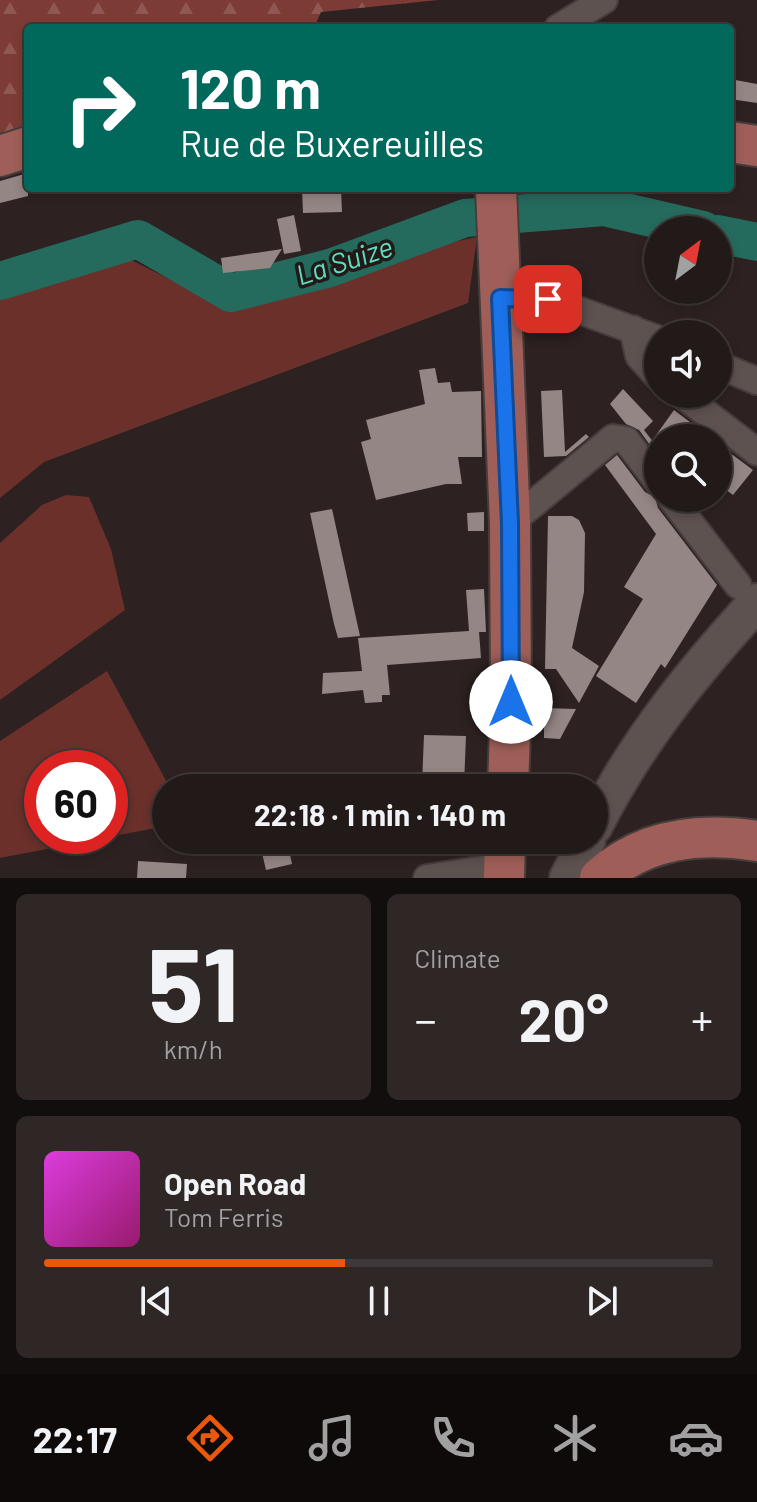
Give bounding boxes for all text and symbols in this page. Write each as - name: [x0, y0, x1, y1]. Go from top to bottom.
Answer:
- text: 120 m: [180, 53, 321, 120]
- icon: right: [48, 56, 152, 160]
- text: Rue de Buxereuilles: [180, 121, 484, 164]
- north arrow: [644, 216, 732, 304]
- map controls: [644, 216, 732, 512]
- water label: La Suize: [291, 228, 397, 292]
- pin: [514, 265, 582, 333]
- icon: arrive: [526, 277, 570, 321]
- button: sound: [644, 320, 732, 408]
- button: search: [644, 424, 732, 512]
- position arrow: [469, 660, 553, 744]
- speed limit sign: 60: [24, 750, 128, 854]
- text: 22:18 · 1 min · 140 m: [254, 796, 506, 832]
- text: 51: [147, 918, 239, 1043]
- text: Climate: [415, 942, 501, 973]
- text: 20°: [519, 982, 609, 1054]
- text: −: [415, 992, 437, 1045]
- text: +: [691, 992, 713, 1045]
- text: km/h: [164, 1033, 223, 1064]
- text: Open Road: [164, 1165, 306, 1201]
- text: Tom Ferris: [164, 1201, 284, 1232]
- icon: previous: [134, 1279, 178, 1323]
- icon: pause: [357, 1279, 401, 1323]
- icon: next: [580, 1279, 624, 1323]
- icon: directions: [182, 1410, 238, 1466]
- icon: music: [304, 1410, 360, 1466]
- icon: phone: [425, 1410, 481, 1466]
- icon: climate: [547, 1410, 603, 1466]
- icon: car: [668, 1410, 724, 1466]
- text: 22:17: [33, 1417, 117, 1460]

